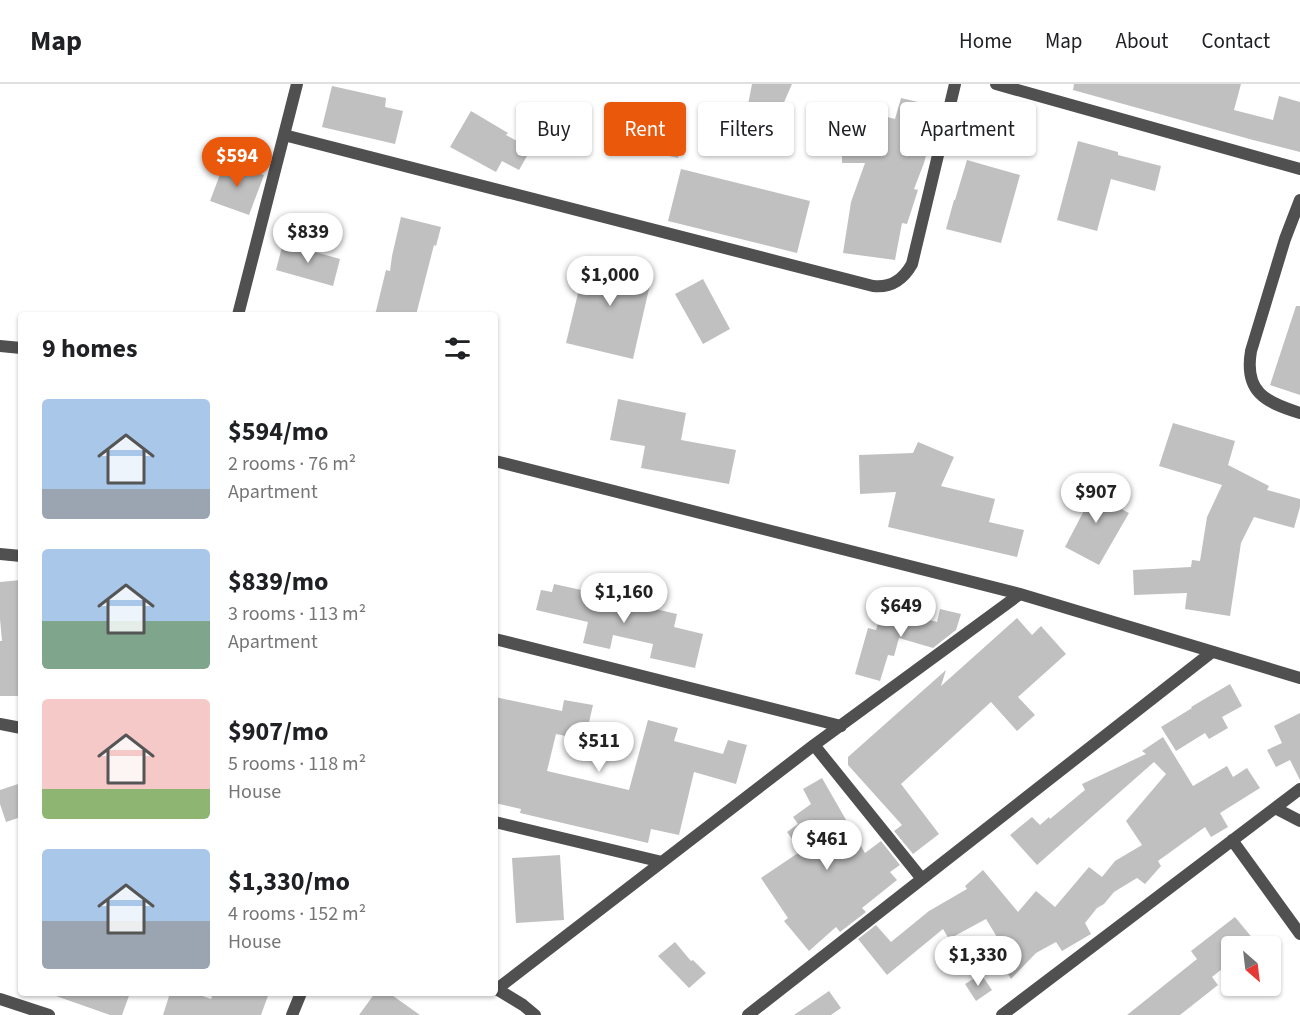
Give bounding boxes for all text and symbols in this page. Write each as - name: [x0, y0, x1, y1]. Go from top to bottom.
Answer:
- text: Map: [30, 21, 82, 61]
- text: Home: [959, 26, 1012, 56]
- text: Map: [1045, 26, 1083, 56]
- text: About: [1116, 26, 1168, 56]
- text: Contact: [1201, 26, 1270, 56]
- chip: Buy: [516, 102, 592, 156]
- chip: Rent: [604, 102, 686, 156]
- chip: Filters: [698, 102, 794, 156]
- chip: New: [806, 102, 888, 156]
- chip: Apartment: [900, 102, 1036, 156]
- pin: $594: [201, 137, 273, 188]
- text: $594: [216, 142, 258, 170]
- pin: $839: [272, 213, 344, 264]
- text: $839: [287, 218, 329, 246]
- pin: $1,000: [561, 256, 659, 307]
- text: $1,000: [581, 261, 639, 289]
- text: 9 homes: [42, 330, 137, 367]
- icon: filters: [441, 332, 474, 365]
- text: $594/mo: [228, 413, 328, 450]
- icon: home: [90, 423, 162, 495]
- text: 2 rooms · 76 m²: [228, 450, 356, 478]
- pin: $907: [1060, 473, 1132, 524]
- text: Apartment: [228, 478, 318, 506]
- text: $907: [1075, 478, 1117, 506]
- text: $839/mo: [228, 563, 328, 600]
- icon: home: [90, 573, 162, 645]
- pin: $1,160: [575, 573, 673, 624]
- text: $1,160: [595, 578, 653, 606]
- pin: $649: [865, 587, 937, 638]
- text: $649: [880, 592, 922, 620]
- text: 3 rooms · 113 m²: [228, 600, 366, 628]
- text: Apartment: [228, 628, 318, 656]
- text: $907/mo: [228, 713, 328, 750]
- pin: $511: [563, 722, 635, 773]
- icon: home: [90, 723, 162, 795]
- text: $511: [578, 727, 620, 755]
- text: 5 rooms · 118 m²: [228, 750, 366, 778]
- text: House: [228, 778, 281, 806]
- pin: $461: [791, 820, 863, 871]
- text: $461: [806, 825, 848, 853]
- text: $1,330/mo: [228, 863, 350, 900]
- icon: home: [90, 873, 162, 945]
- text: 4 rooms · 152 m²: [228, 900, 366, 928]
- text: House: [228, 928, 281, 956]
- pin: $1,330: [929, 936, 1027, 987]
- north arrow: [1221, 936, 1281, 996]
- map controls: [1221, 936, 1281, 996]
- text: $1,330: [949, 941, 1007, 969]

